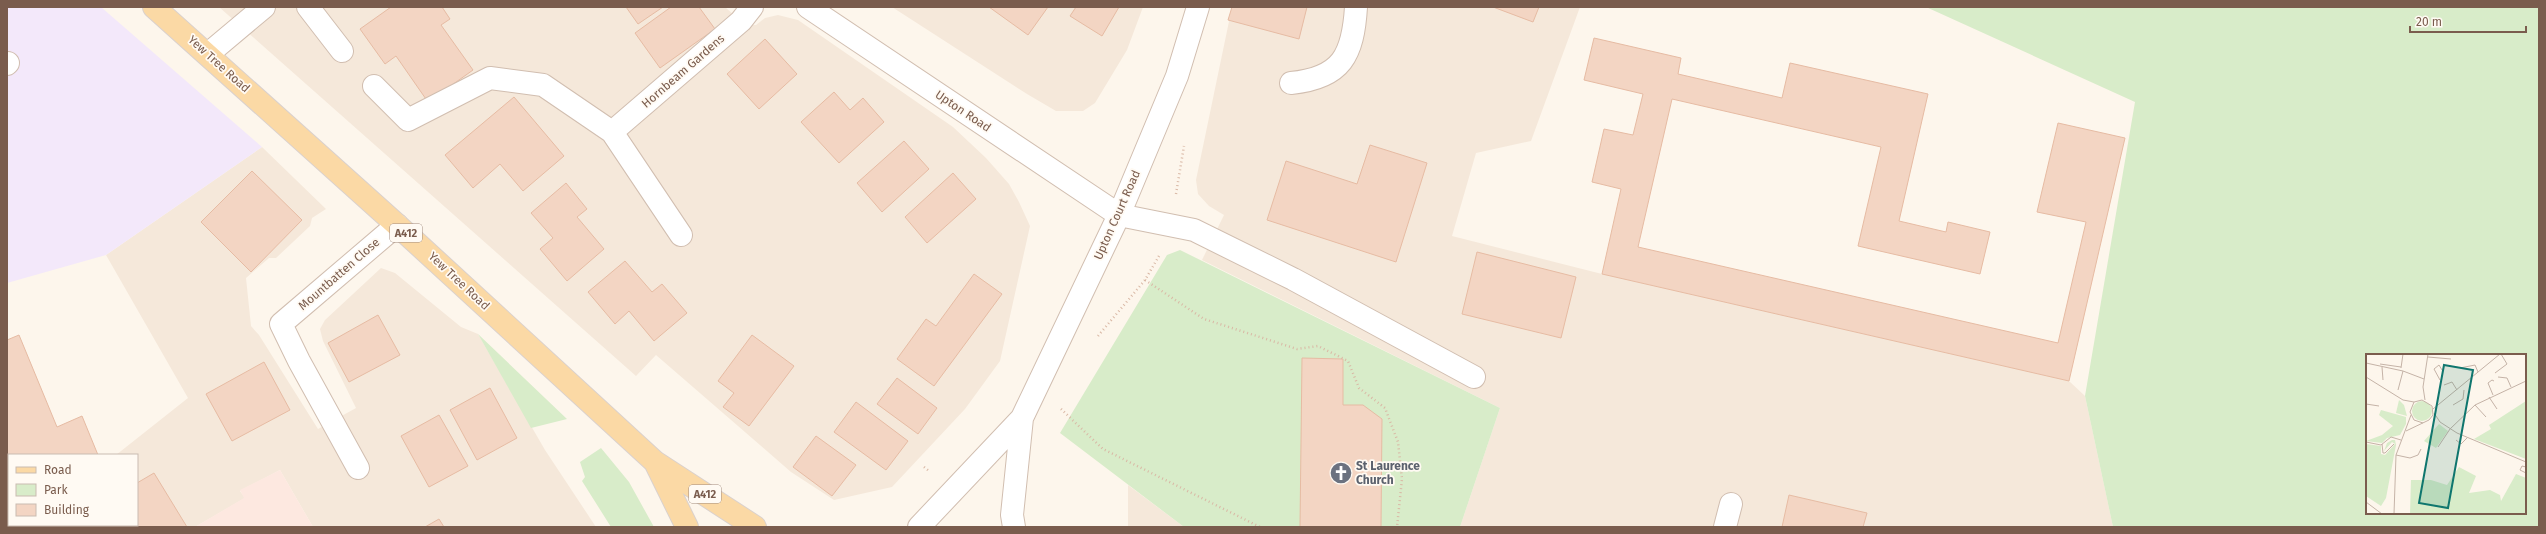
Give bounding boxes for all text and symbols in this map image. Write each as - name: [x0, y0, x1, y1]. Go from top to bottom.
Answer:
- scale bar: [2410, 8, 2526, 34]
- text: 20 m: [2416, 15, 2442, 29]
- street label: Hornbeam Gardens: [639, 31, 728, 111]
- street label: Yew Tree Road: [185, 33, 253, 95]
- street label: Upton Road: [933, 87, 993, 135]
- street label: Upton Court Road: [1091, 168, 1143, 262]
- road number: A412: [390, 224, 422, 242]
- street label: Mountbatten Close: [296, 235, 382, 313]
- street label: Yew Tree Road: [426, 249, 492, 313]
- inset map: [2366, 354, 2526, 514]
- legend: [8, 454, 138, 526]
- place label: St Laurence Church: [1356, 459, 1420, 487]
- church icon: St Laurence Church: [1328, 460, 1354, 486]
- text: Road: [44, 463, 72, 477]
- text: Park: [44, 483, 68, 497]
- road number: A412: [689, 485, 721, 503]
- text: Building: [44, 503, 90, 517]

